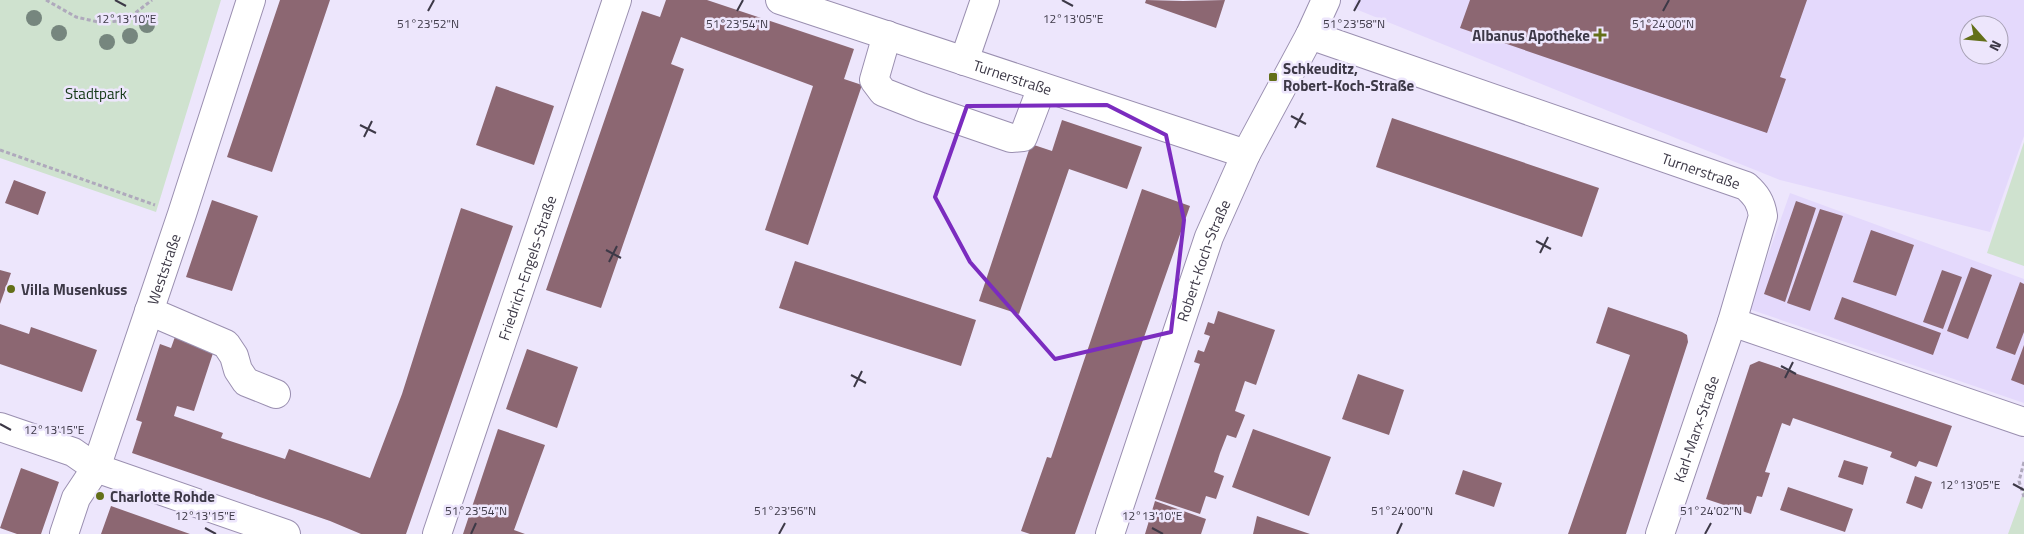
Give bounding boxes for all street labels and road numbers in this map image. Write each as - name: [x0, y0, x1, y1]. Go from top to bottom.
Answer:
- street label: Turnerstraße: [970, 53, 1055, 101]
- street label: Turnerstraße: [1659, 146, 1744, 195]
- street label: Friedrich-Engels-Straße: [492, 192, 562, 343]
- street label: Robert-Koch-Straße: [1170, 196, 1236, 324]
- street label: Weststraße: [141, 230, 186, 308]
- street label: Karl-Marx-Straße: [1667, 372, 1724, 485]

